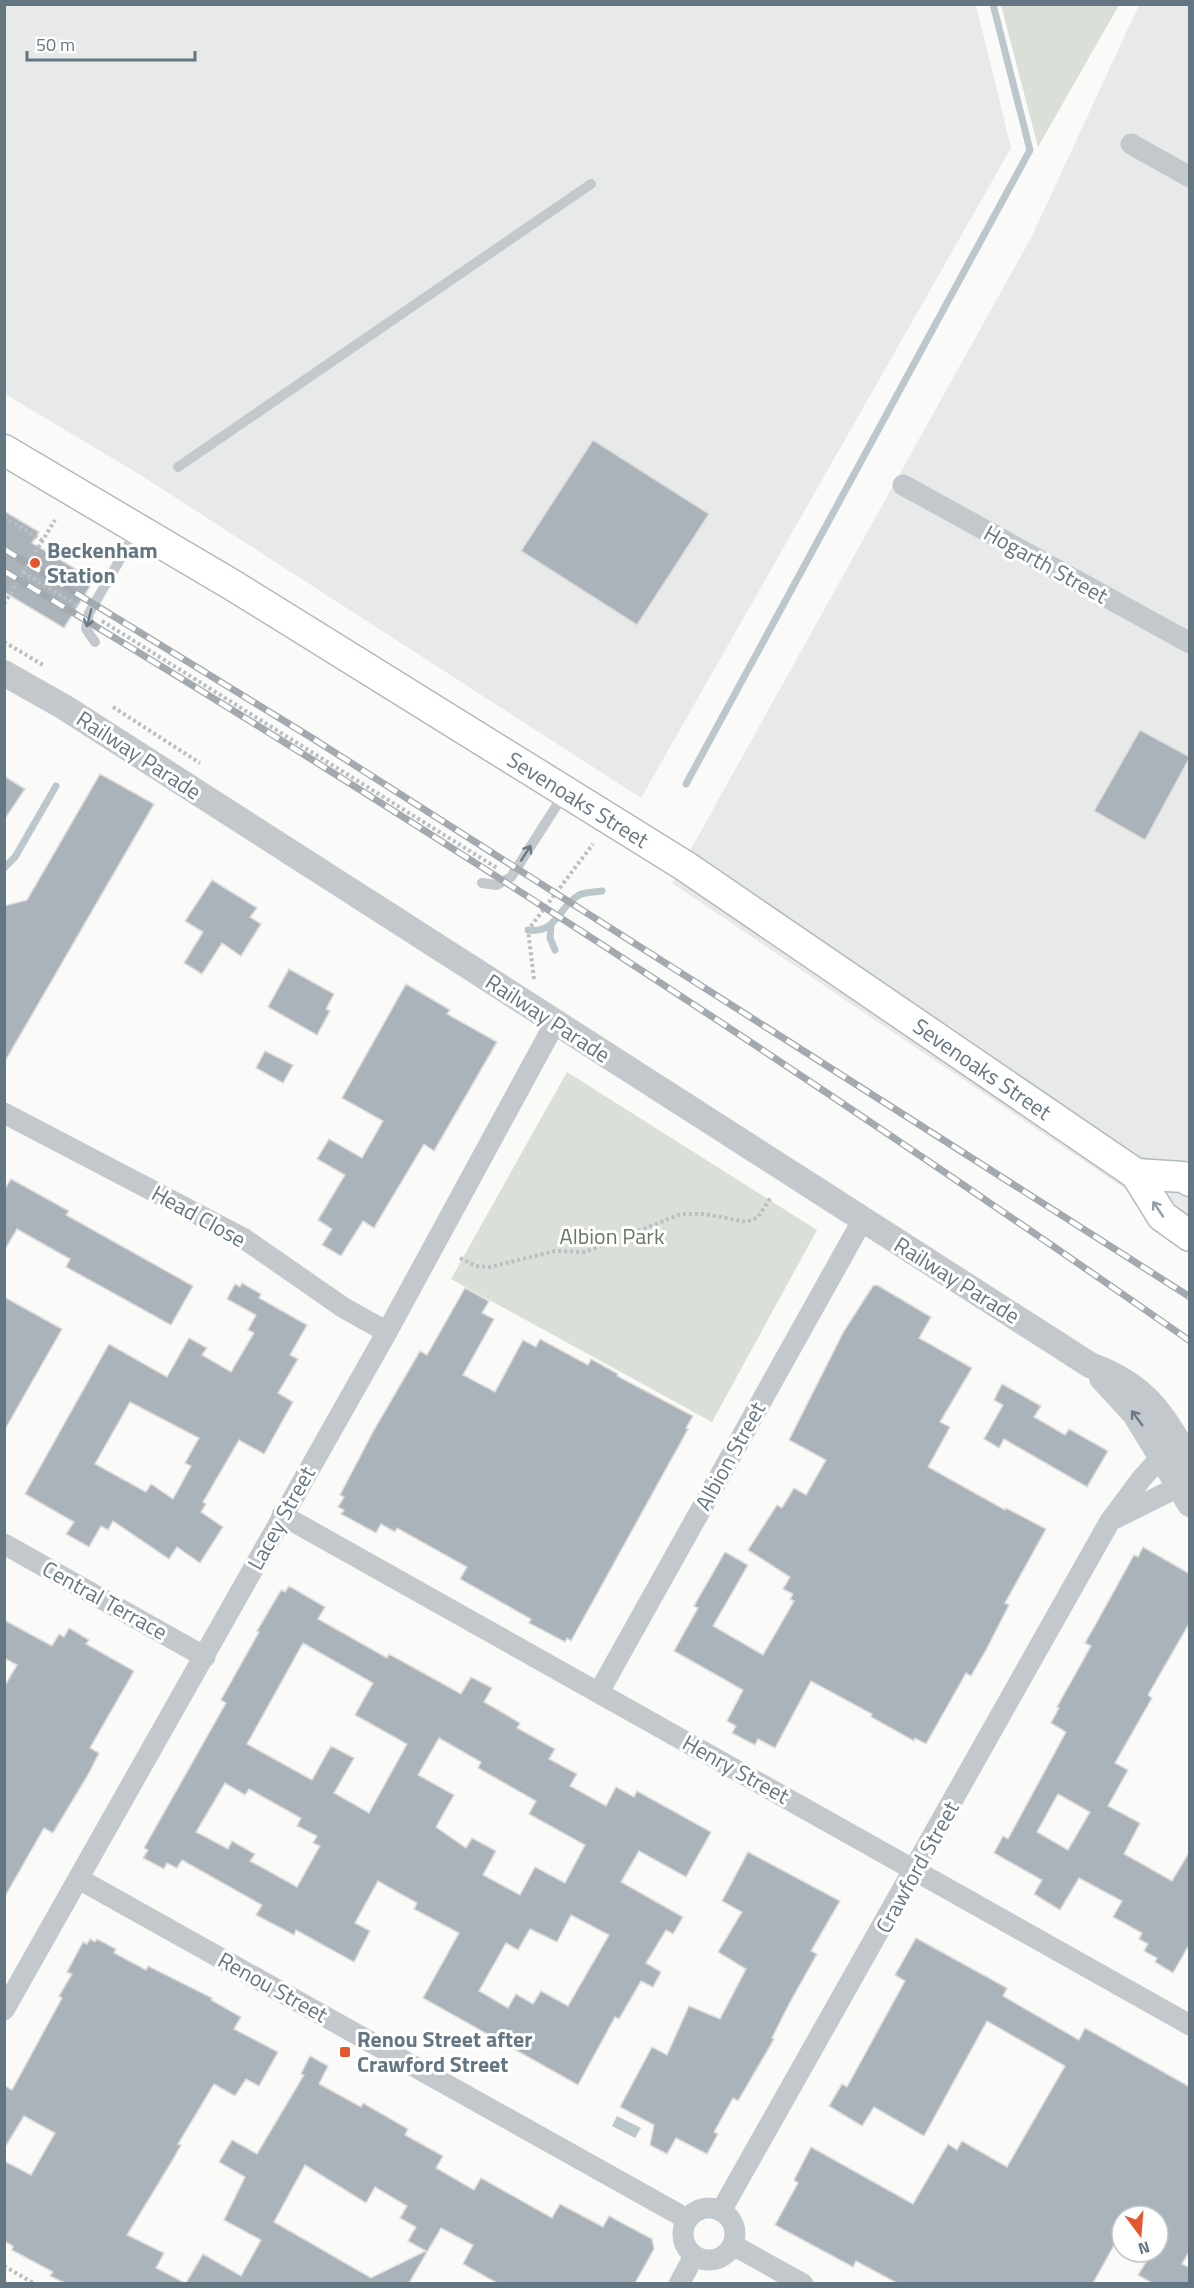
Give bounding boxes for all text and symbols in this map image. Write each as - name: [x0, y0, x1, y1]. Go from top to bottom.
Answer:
- scale bar: [27, 24, 195, 62]
- text: 50 m: [36, 31, 75, 58]
- street label: Hogarth Street: [978, 516, 1115, 612]
- place label: Beckenham Station: [47, 533, 158, 592]
- marker: Beckenham Station: [28, 556, 42, 570]
- one-way arrow: [83, 608, 94, 627]
- street label: Railway Parade: [70, 702, 208, 808]
- street label: Sevenoaks Street: [500, 743, 656, 857]
- one-way arrow: [520, 845, 532, 862]
- street label: Railway Parade: [479, 965, 617, 1071]
- street label: Sevenoaks Street: [906, 1009, 1059, 1129]
- street label: Head Close: [146, 1176, 252, 1256]
- one-way arrow: [1152, 1202, 1164, 1218]
- park label: Albion Park: [560, 1219, 665, 1253]
- street label: Railway Parade: [887, 1228, 1027, 1332]
- street label: Albion Street: [686, 1395, 774, 1517]
- one-way arrow: [1131, 1411, 1143, 1427]
- street label: Lacey Street: [238, 1460, 324, 1576]
- street label: Central Terrace: [36, 1552, 174, 1648]
- street label: Henry Street: [676, 1726, 796, 1812]
- street label: Crawford Street: [867, 1794, 968, 1939]
- street label: Renou Street: [212, 1943, 334, 2031]
- place label: Renou Street after Crawford Street: [357, 2022, 532, 2081]
- marker: Renou Street after Crawford Street: [338, 2045, 352, 2059]
- north arrow: [1110, 2204, 1170, 2264]
- text: N: [1135, 2235, 1153, 2261]

